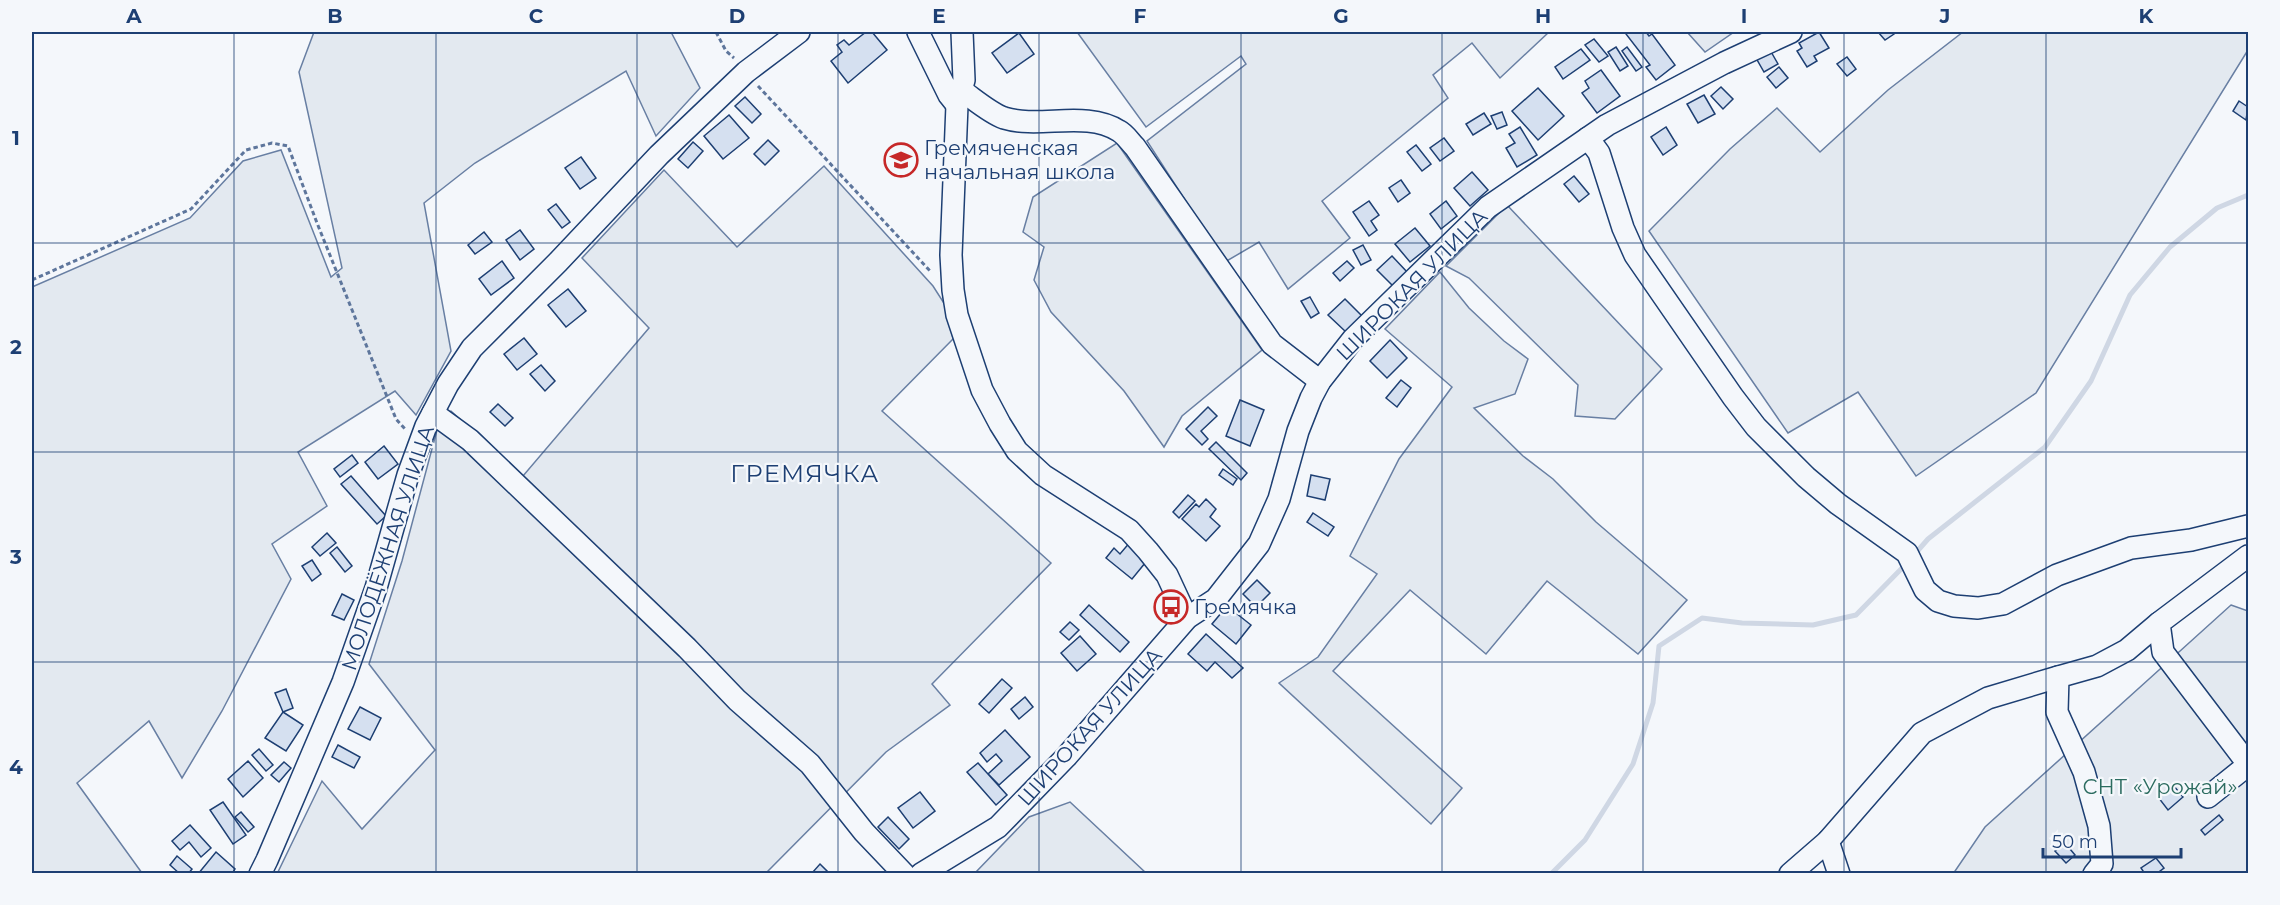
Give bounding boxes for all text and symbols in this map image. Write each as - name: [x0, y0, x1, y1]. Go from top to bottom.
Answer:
- text: A: [125, 4, 142, 28]
- text: B: [327, 4, 343, 28]
- text: C: [529, 4, 544, 28]
- text: D: [729, 4, 745, 28]
- text: E: [932, 4, 946, 28]
- text: F: [1134, 4, 1147, 28]
- text: G: [1333, 4, 1349, 28]
- text: H: [1535, 4, 1551, 28]
- text: I: [1741, 4, 1747, 28]
- text: J: [1939, 4, 1950, 28]
- text: K: [2139, 4, 2155, 28]
- text: 1: [12, 126, 20, 150]
- place label: Гремяченская начальная школа: [924, 135, 1115, 184]
- school or university icon: Гремяченская начальная школа: [883, 142, 919, 178]
- street label: ШИРОКАЯ УЛИЦА: [1331, 204, 1493, 365]
- text: 2: [10, 335, 22, 359]
- street label: МОЛОДЁЖНАЯ УЛИЦА: [336, 422, 439, 674]
- district label: ГРЕМЯЧКА: [730, 459, 880, 488]
- text: 3: [9, 545, 22, 569]
- bus stop icon: Гремячка: [1153, 589, 1189, 625]
- place label: Гремячка: [1194, 594, 1297, 619]
- street label: ШИРОКАЯ УЛИЦА: [1012, 642, 1167, 811]
- text: 4: [9, 755, 23, 779]
- park label: СНТ «Урожай»: [2083, 774, 2237, 799]
- scale bar: [2043, 821, 2181, 859]
- text: 50 m: [2052, 831, 2098, 853]

